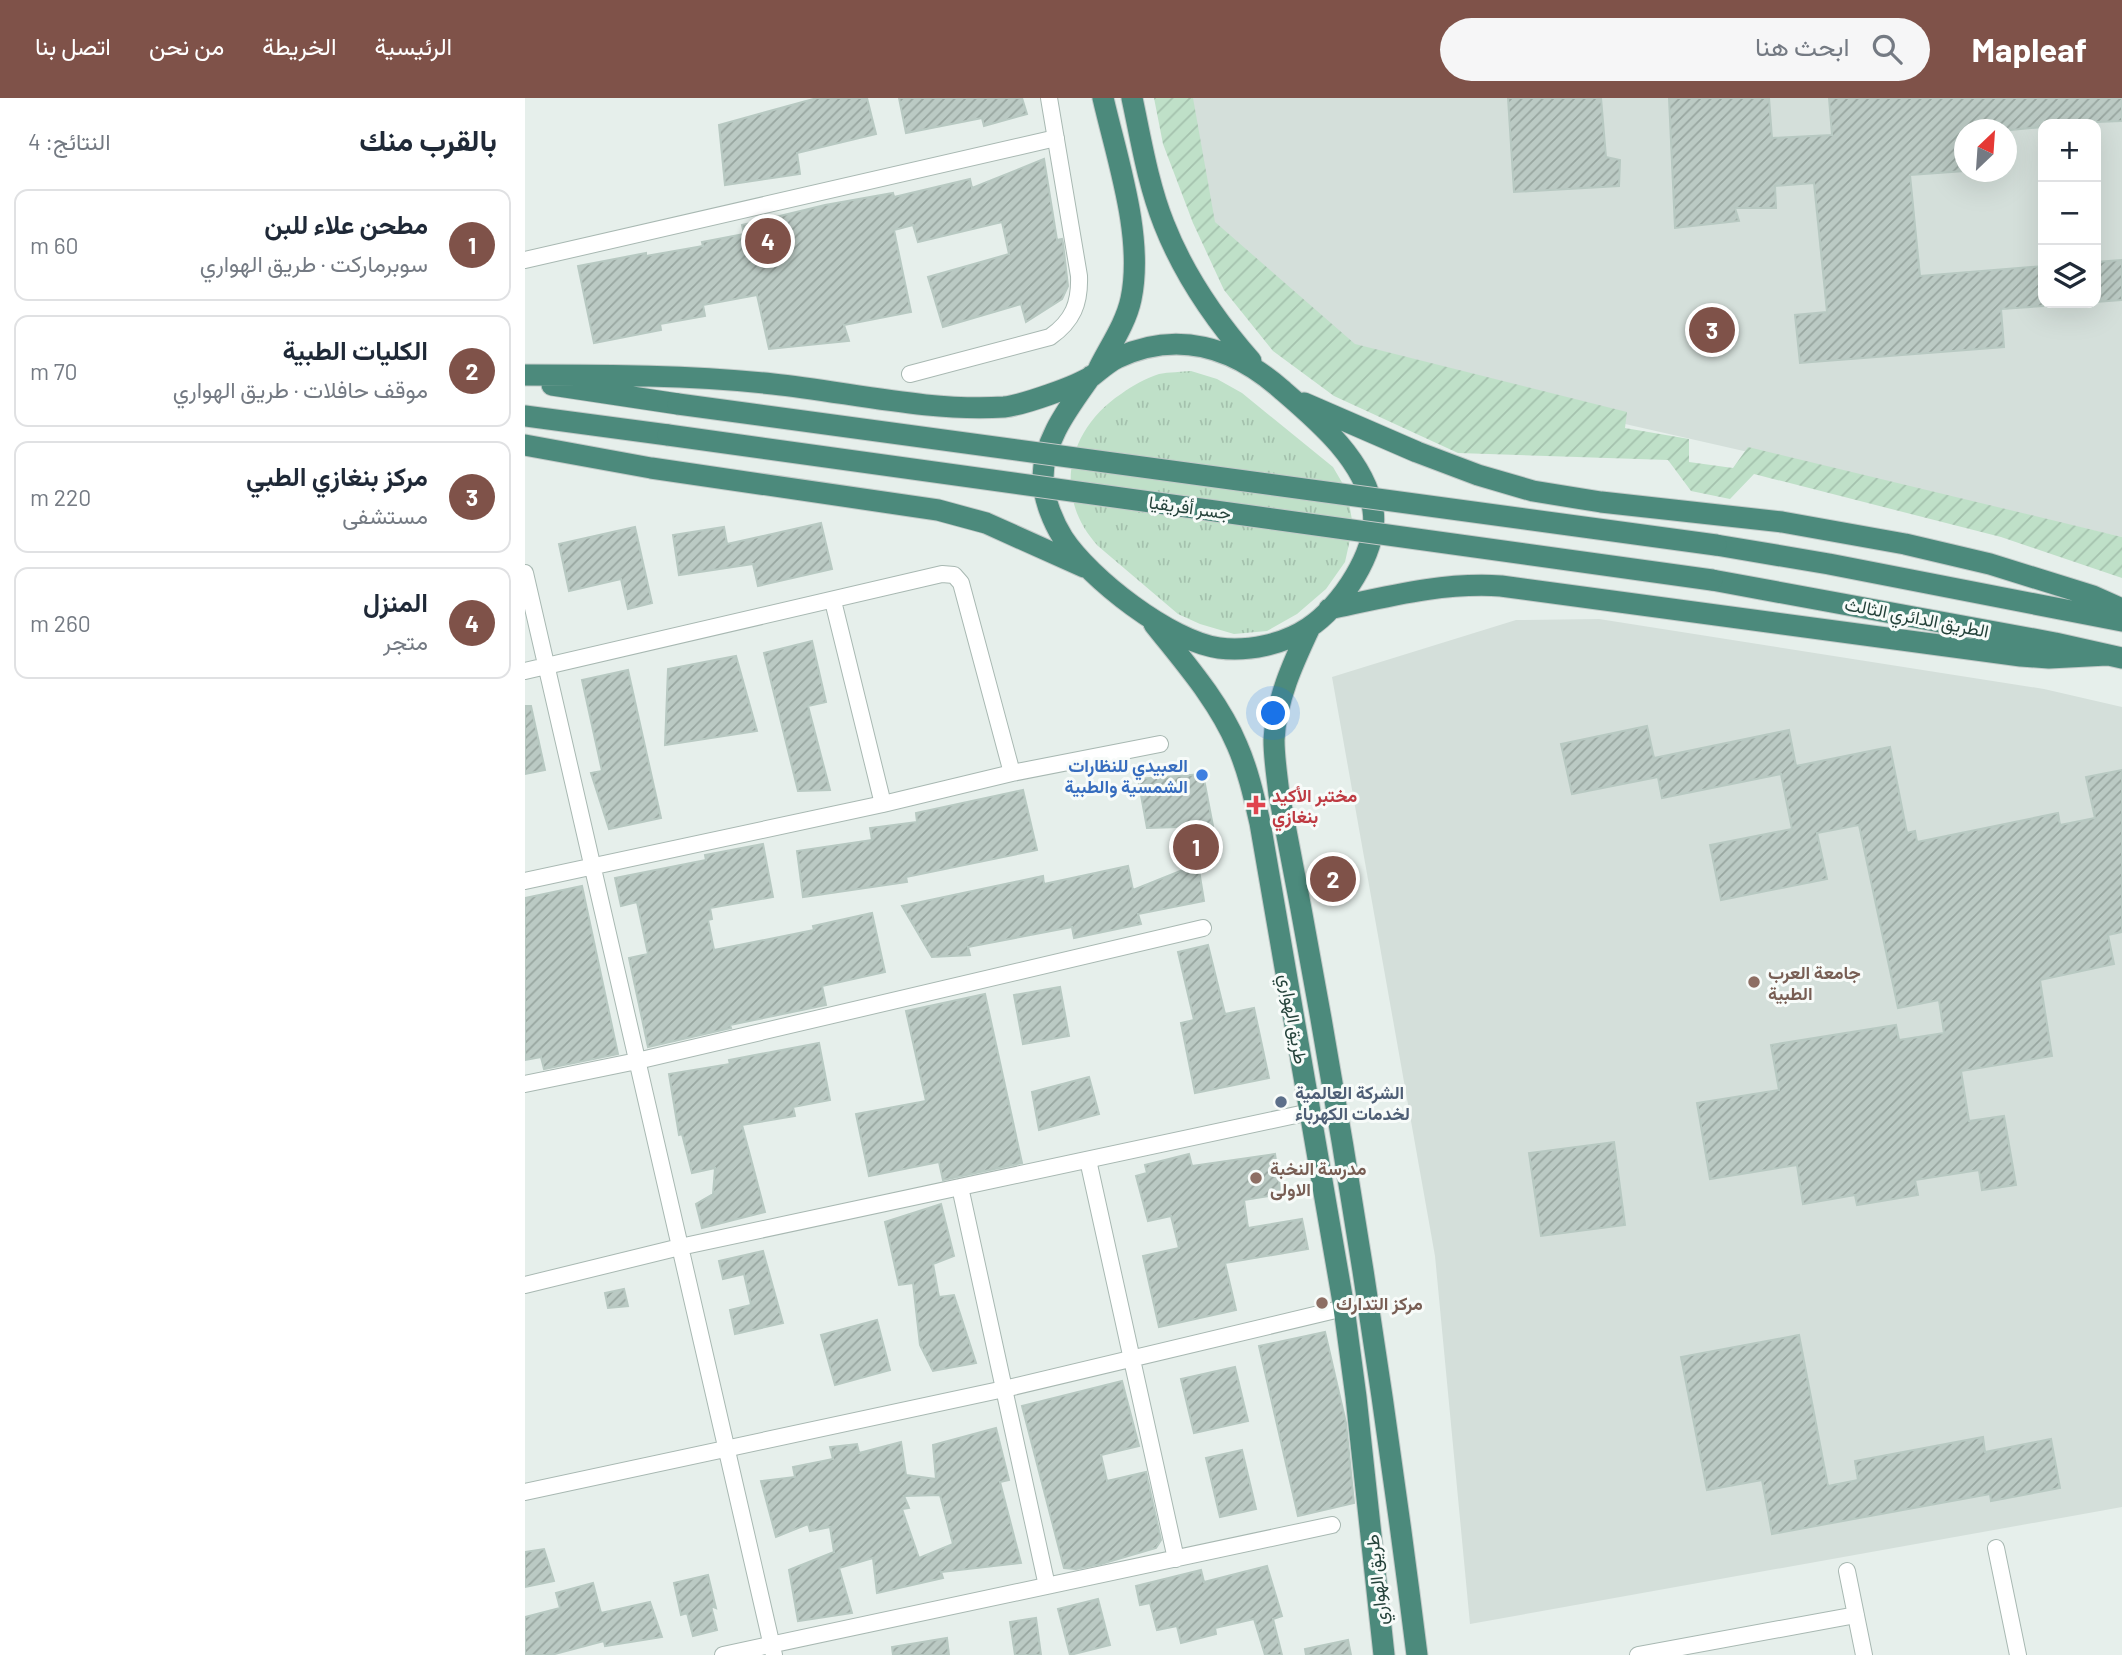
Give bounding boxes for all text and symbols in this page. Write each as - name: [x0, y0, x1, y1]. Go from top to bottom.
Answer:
- search box: [1440, 18, 1930, 81]
- text: Mapleaf: [1972, 29, 2087, 69]
- text: ابحث هنا: [1755, 30, 1850, 61]
- icon: search: [1868, 30, 1906, 68]
- text: اتصل بنا: [35, 31, 111, 60]
- text: من نحن: [149, 31, 224, 60]
- text: الخريطة: [262, 31, 337, 60]
- text: الرئيسية: [375, 31, 452, 60]
- north arrow: [1954, 119, 2017, 182]
- map controls: [2038, 119, 2101, 308]
- button: +: [2038, 119, 2101, 182]
- text: بالقرب منك: [359, 121, 497, 157]
- text: النتائج: 4: [28, 127, 111, 155]
- button: −: [2038, 182, 2101, 245]
- text: مطحن علاء للبن: [264, 208, 428, 239]
- pin: 4: [745, 215, 791, 267]
- text: 60 m: [30, 231, 78, 259]
- text: 1: [468, 231, 476, 259]
- button: layers: [2038, 245, 2101, 308]
- text: سوبرماركت · طريق الهواري: [200, 249, 428, 277]
- pin: 3: [1689, 304, 1735, 356]
- text: الكليات الطبية: [282, 334, 428, 365]
- text: 70 m: [30, 357, 78, 385]
- text: 2: [466, 357, 478, 385]
- text: موقف حافلات · طريق الهواري: [173, 375, 428, 403]
- text: مركز بنغازي الطبي: [246, 460, 428, 491]
- text: 220 m: [30, 483, 91, 511]
- text: 3: [466, 483, 478, 511]
- street label: جسر أفريقيا: [1147, 490, 1233, 525]
- text: مستشفى: [342, 501, 428, 529]
- text: المنزل: [363, 586, 428, 617]
- street label: الطريق الدائري الثالث: [1842, 592, 1991, 647]
- text: 260 m: [30, 609, 91, 637]
- text: 4: [465, 609, 479, 637]
- text: متجر: [383, 627, 428, 655]
- your location: [1256, 696, 1290, 730]
- place label: العبيدي للنظارات الشمسية والطبية: [1065, 754, 1188, 798]
- marker: العبيدي للنظارات الشمسية والطبية: [1194, 767, 1210, 783]
- place label: مختبر الأكيد بنغازي: [1272, 784, 1357, 832]
- marker: مختبر الأكيد بنغازي: [1246, 795, 1266, 815]
- pin: 1: [1173, 821, 1219, 873]
- pin: 2: [1310, 853, 1356, 905]
- place label: جامعة العرب الطبية: [1768, 961, 1861, 1005]
- street label: طريق الهواري: [1270, 972, 1313, 1067]
- marker: جامعة العرب الطبية: [1746, 974, 1762, 990]
- place label: الشركة العالمية لخدمات الكهرباء: [1295, 1081, 1410, 1125]
- marker: الشركة العالمية لخدمات الكهرباء: [1273, 1094, 1289, 1110]
- place label: مدرسة النخبة الاولى: [1270, 1157, 1367, 1201]
- marker: مدرسة النخبة الاولى: [1248, 1170, 1264, 1186]
- place label: مركز التدارك: [1336, 1292, 1423, 1315]
- marker: مركز التدارك: [1314, 1295, 1330, 1311]
- street label: طريق الهواري: [1360, 1533, 1397, 1626]

